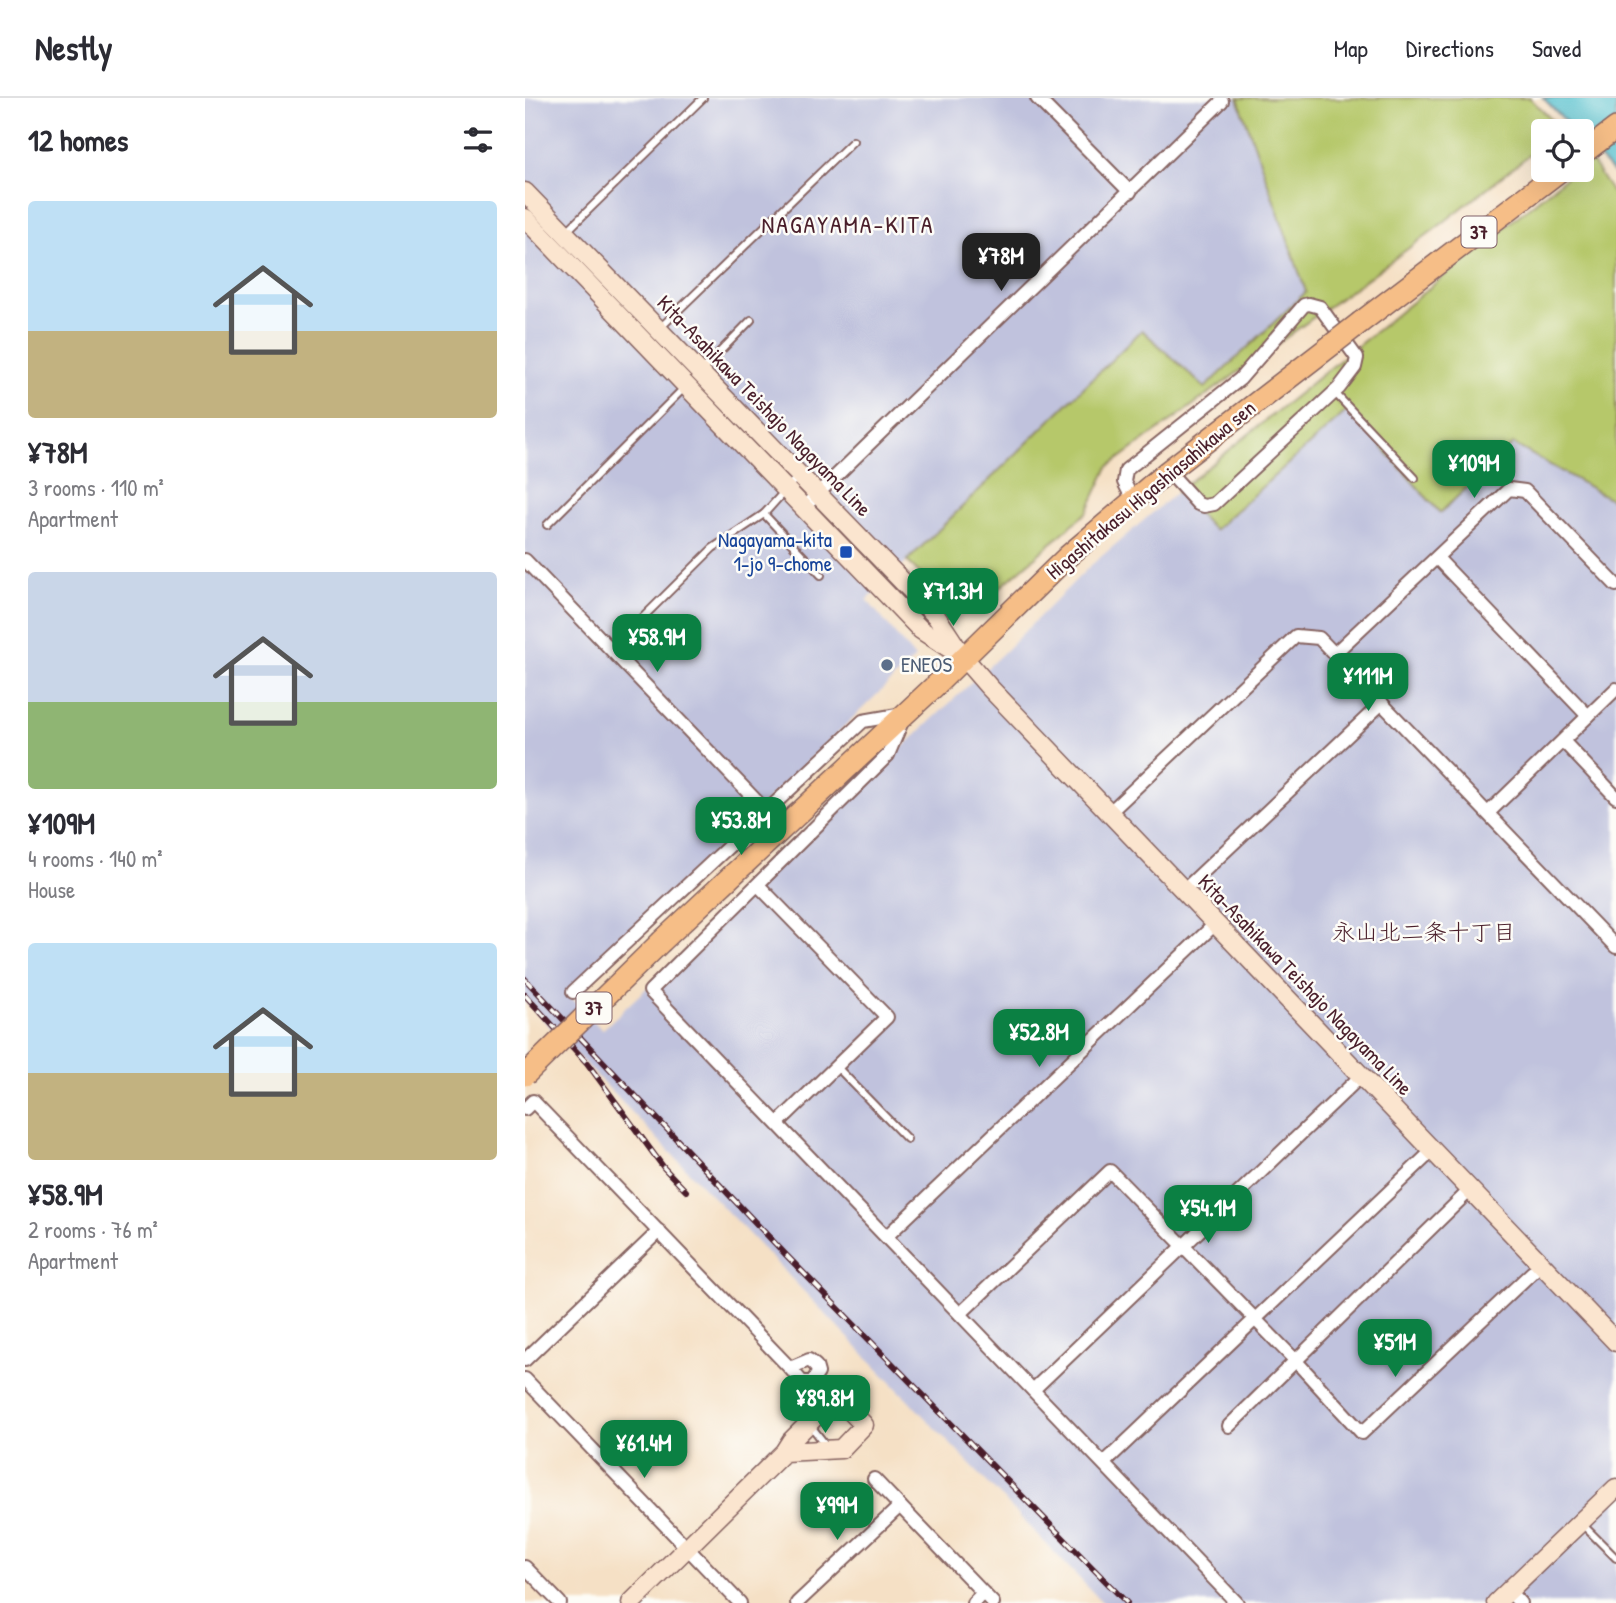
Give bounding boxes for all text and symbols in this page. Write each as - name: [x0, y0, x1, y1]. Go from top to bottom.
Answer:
- text: Nestly: [35, 26, 112, 70]
- text: Map: [1334, 32, 1368, 64]
- text: Directions: [1406, 32, 1494, 64]
- text: Saved: [1532, 32, 1581, 64]
- map controls: [1531, 119, 1594, 182]
- button: locate: [1531, 119, 1594, 182]
- text: 12 homes: [28, 120, 128, 160]
- icon: filters: [459, 121, 497, 159]
- district label: NAGAYAMA-KITA: [762, 208, 934, 240]
- road number: 37: [1461, 216, 1497, 248]
- pin: ¥78M: [960, 234, 1042, 293]
- text: ¥78M: [978, 240, 1024, 271]
- icon: home: [200, 247, 326, 373]
- street label: Kita-Asahikawa Teishajo Nagayama Line: [651, 289, 878, 523]
- street label: Higashitakasu Higashiasahikawa sen: [1040, 393, 1261, 586]
- text: ¥78M: [28, 432, 88, 472]
- pin: ¥109M: [1425, 440, 1523, 500]
- text: ¥109M: [1448, 447, 1500, 478]
- text: 3 rooms · 110 m²: [28, 472, 164, 503]
- text: Apartment: [28, 503, 118, 534]
- place label: Nagayama-kita 1-jo 9-chome: [718, 525, 832, 578]
- marker: Nagayama-kita 1-jo 9-chome: [838, 544, 854, 560]
- pin: ¥71.3M: [896, 568, 1010, 628]
- text: ¥71.3M: [923, 575, 983, 606]
- pin: ¥58.9M: [600, 614, 714, 674]
- icon: home: [200, 618, 326, 744]
- text: ¥58.9M: [628, 621, 686, 652]
- place label: ENEOS: [901, 650, 952, 679]
- pin: ¥111M: [1319, 654, 1417, 713]
- marker: ENEOS: [879, 657, 895, 673]
- text: ¥111M: [1343, 660, 1393, 691]
- pin: ¥53.8M: [684, 798, 798, 857]
- text: ¥109M: [28, 803, 95, 843]
- text: ¥53.8M: [711, 804, 771, 835]
- text: 4 rooms · 140 m²: [28, 843, 162, 874]
- street label: Kita-Asahikawa Teishajo Nagayama Line: [1192, 868, 1419, 1102]
- text: House: [28, 874, 75, 905]
- district label: 永山北二条十丁目: [1332, 916, 1516, 947]
- icon: home: [200, 989, 326, 1115]
- road number: 37: [577, 992, 611, 1024]
- pin: ¥52.8M: [982, 1010, 1096, 1069]
- text: ¥52.8M: [1009, 1016, 1069, 1047]
- text: ¥58.9M: [28, 1174, 103, 1214]
- pin: ¥54.1M: [1151, 1186, 1265, 1245]
- text: ¥54.1M: [1180, 1192, 1236, 1223]
- text: 2 rooms · 76 m²: [28, 1214, 158, 1245]
- text: Apartment: [28, 1245, 118, 1276]
- pin: ¥51M: [1354, 1320, 1436, 1379]
- text: ¥51M: [1374, 1326, 1416, 1357]
- pin: ¥89.8M: [768, 1376, 882, 1435]
- text: ¥89.8M: [796, 1382, 854, 1413]
- pin: ¥61.4M: [587, 1420, 701, 1480]
- text: ¥61.4M: [616, 1427, 672, 1458]
- pin: ¥99M: [796, 1482, 878, 1542]
- text: ¥99M: [816, 1489, 858, 1520]

